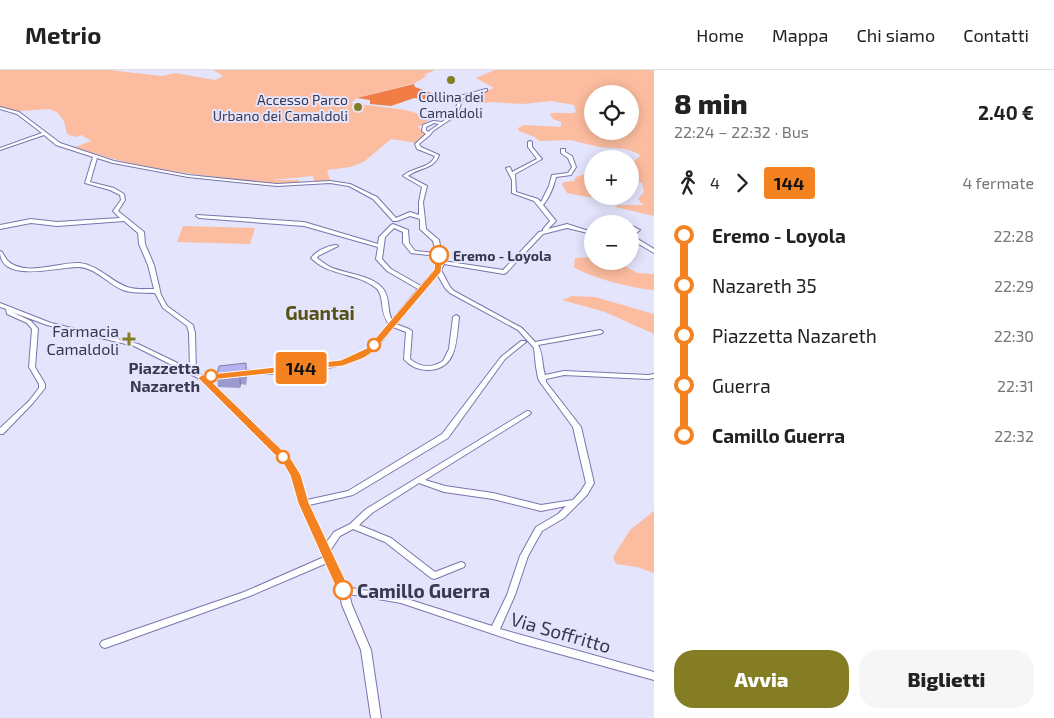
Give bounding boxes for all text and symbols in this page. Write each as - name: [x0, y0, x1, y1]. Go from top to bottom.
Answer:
- text: Metrio: [25, 20, 101, 49]
- text: Home: [696, 24, 744, 46]
- text: Mappa: [772, 24, 828, 46]
- text: Chi siamo: [856, 24, 935, 46]
- text: Contatti: [963, 24, 1029, 46]
- marker: Collina dei Camaldoli: [445, 74, 457, 86]
- map controls: [584, 85, 639, 270]
- button: locate: [584, 85, 639, 140]
- text: 8 min: [674, 86, 748, 120]
- place label: Collina dei Camaldoli: [418, 88, 484, 121]
- place label: Accesso Parco Urbano dei Camaldoli: [213, 91, 348, 124]
- marker: Accesso Parco Urbano dei Camaldoli: [352, 101, 364, 113]
- text: 2.40 €: [978, 101, 1034, 124]
- text: 22:24 – 22:32 · Bus: [674, 122, 809, 141]
- button: +: [584, 150, 639, 205]
- icon: walk: [674, 169, 702, 197]
- icon: forward: [728, 169, 756, 197]
- text: 144: [774, 172, 805, 194]
- text: 4: [710, 173, 720, 192]
- text: 4 fermate: [962, 173, 1034, 192]
- button: −: [584, 215, 639, 270]
- text: Eremo - Loyola: [712, 224, 846, 247]
- text: 22:28: [994, 226, 1034, 245]
- marker: Eremo - Loyola: [429, 245, 449, 265]
- place label: Eremo - Loyola: [453, 247, 552, 264]
- text: Nazareth 35: [712, 274, 817, 297]
- text: 22:29: [994, 276, 1034, 295]
- district label: Guantai: [285, 301, 355, 324]
- place label: Farmacia Camaldoli: [47, 321, 119, 358]
- text: Piazzetta Nazareth: [712, 324, 877, 347]
- text: 22:30: [994, 326, 1034, 345]
- marker: Farmacia Camaldoli: [123, 333, 135, 345]
- unlabelled marker: [367, 338, 381, 352]
- line badge: 144: [272, 352, 330, 384]
- text: 144: [286, 357, 316, 379]
- place label: Piazzetta Nazareth: [129, 358, 200, 395]
- marker: Piazzetta Nazareth: [204, 369, 218, 383]
- text: Guerra: [712, 374, 771, 397]
- text: 22:31: [997, 376, 1034, 395]
- text: Camillo Guerra: [712, 424, 845, 447]
- text: 22:32: [994, 426, 1034, 445]
- unlabelled marker: [276, 450, 290, 464]
- place label: Camillo Guerra: [357, 579, 490, 602]
- marker: Camillo Guerra: [333, 580, 353, 600]
- street label: Via Soffritto: [508, 607, 614, 657]
- button: Avvia: [674, 650, 849, 708]
- button: Biglietti: [859, 650, 1034, 708]

